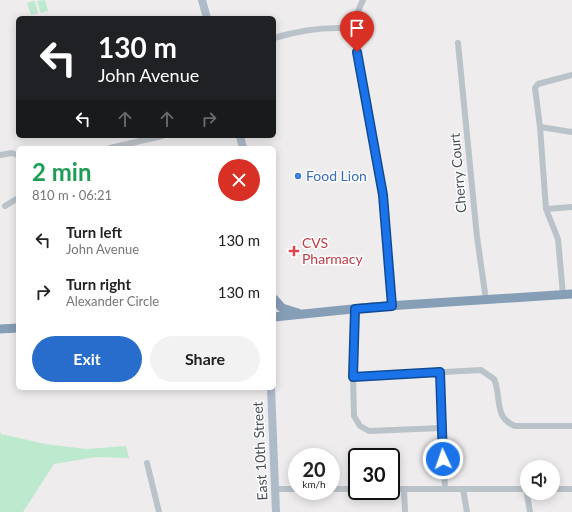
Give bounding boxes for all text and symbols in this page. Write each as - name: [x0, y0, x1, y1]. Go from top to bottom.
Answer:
- pin: [340, 11, 374, 52]
- icon: arrive: [346, 17, 368, 39]
- text: 130 m: [98, 30, 177, 64]
- icon: left: [32, 32, 84, 84]
- text: John Avenue: [98, 64, 199, 86]
- icon: left: [72, 108, 94, 130]
- icon: ahead: [114, 108, 136, 130]
- icon: ahead: [156, 108, 178, 130]
- icon: right: [198, 108, 220, 130]
- street label: Cherry Court: [446, 132, 469, 214]
- text: 2 min: [32, 157, 92, 186]
- button: close: [218, 159, 260, 201]
- place label: Food Lion: [306, 167, 367, 184]
- marker: Food Lion: [293, 171, 303, 181]
- text: 810 m · 06:21: [32, 187, 112, 203]
- text: Turn left: [66, 223, 122, 241]
- icon: left: [32, 229, 54, 251]
- text: 130 m: [218, 231, 260, 249]
- place label: CVS Pharmacy: [302, 234, 363, 267]
- text: John Avenue: [66, 241, 139, 257]
- marker: CVS Pharmacy: [289, 246, 299, 256]
- text: Turn right: [66, 275, 131, 293]
- icon: right: [32, 281, 54, 303]
- text: 130 m: [218, 283, 260, 301]
- text: Alexander Circle: [66, 293, 159, 309]
- button: Exit: [32, 336, 142, 382]
- button: Share: [150, 336, 260, 382]
- street label: East 10th Street: [248, 401, 271, 501]
- position arrow: [422, 438, 464, 480]
- speed limit sign: 30: [348, 448, 400, 500]
- text: 20: [302, 457, 326, 481]
- map controls: [520, 460, 560, 500]
- button: sound: [520, 460, 560, 500]
- text: km/h: [302, 478, 326, 490]

